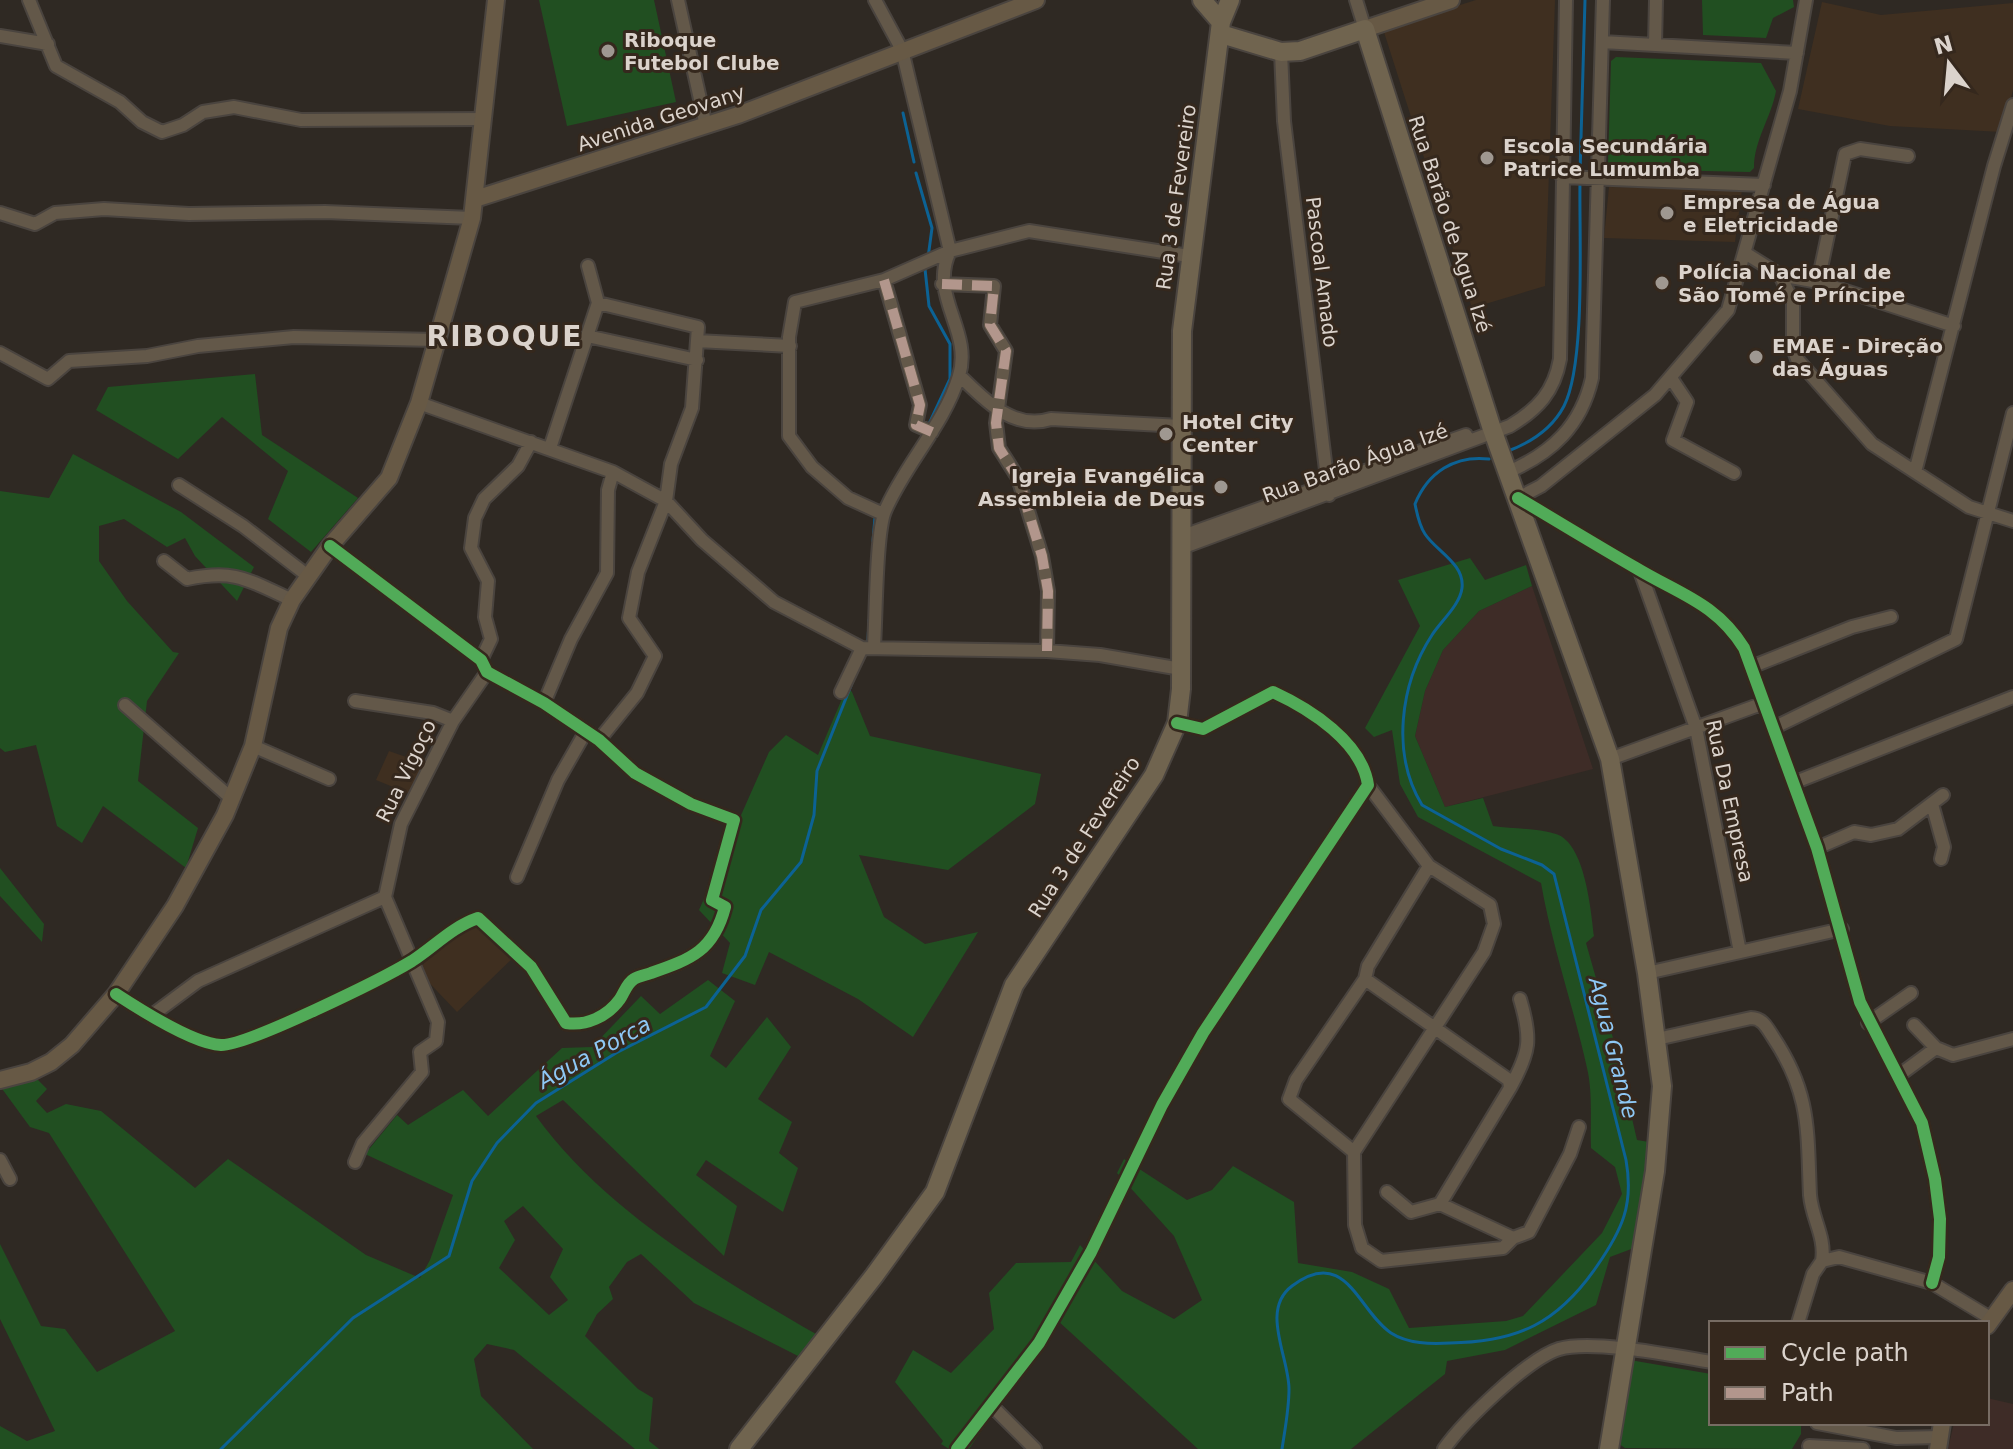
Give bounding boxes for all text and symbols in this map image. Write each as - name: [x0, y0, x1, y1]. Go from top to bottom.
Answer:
- north arrow: [1909, 24, 1989, 104]
- place label: Riboque Futebol Clube: [624, 28, 780, 75]
- text: N: [1931, 31, 1956, 60]
- marker: Riboque Futebol Clube: [599, 42, 617, 60]
- street label: Avenida Geovany: [574, 80, 748, 156]
- street label: Rua 3 de Fevereiro: [1151, 103, 1201, 291]
- street label: Rua Barão de Agua Izé: [1404, 112, 1496, 336]
- place label: Escola Secundária Patrice Lumumba: [1503, 134, 1708, 181]
- marker: Escola Secundária Patrice Lumumba: [1478, 149, 1496, 167]
- place label: Empresa de Água e Eletricidade: [1683, 190, 1880, 237]
- street label: Pascoal Amado: [1301, 195, 1343, 349]
- marker: Empresa de Água e Eletricidade: [1658, 204, 1676, 222]
- place label: Polícia Nacional de São Tomé e Príncipe: [1678, 260, 1905, 307]
- marker: Polícia Nacional de São Tomé e Príncipe: [1653, 274, 1671, 292]
- district label: RIBOQUE: [427, 320, 583, 353]
- place label: EMAE - Direção das Águas: [1772, 334, 1943, 381]
- marker: EMAE - Direção das Águas: [1747, 348, 1765, 366]
- place label: Hotel City Center: [1182, 410, 1294, 457]
- street label: Rua Barão Água Izé: [1259, 418, 1451, 508]
- marker: Hotel City Center: [1157, 425, 1175, 443]
- place label: Igreja Evangélica Assembleia de Deus: [978, 464, 1205, 511]
- marker: Igreja Evangélica Assembleia de Deus: [1212, 478, 1230, 496]
- street label: Rua Vigoço: [371, 716, 441, 826]
- street label: Rua Da Empresa: [1701, 717, 1759, 885]
- street label: Rua 3 de Fevereiro: [1023, 752, 1145, 922]
- water label: Agua Grande: [1583, 973, 1643, 1121]
- water label: Água Porca: [532, 1011, 655, 1095]
- legend: [1709, 1321, 1989, 1425]
- text: Cycle path: [1781, 1339, 1909, 1367]
- text: Path: [1781, 1379, 1834, 1407]

